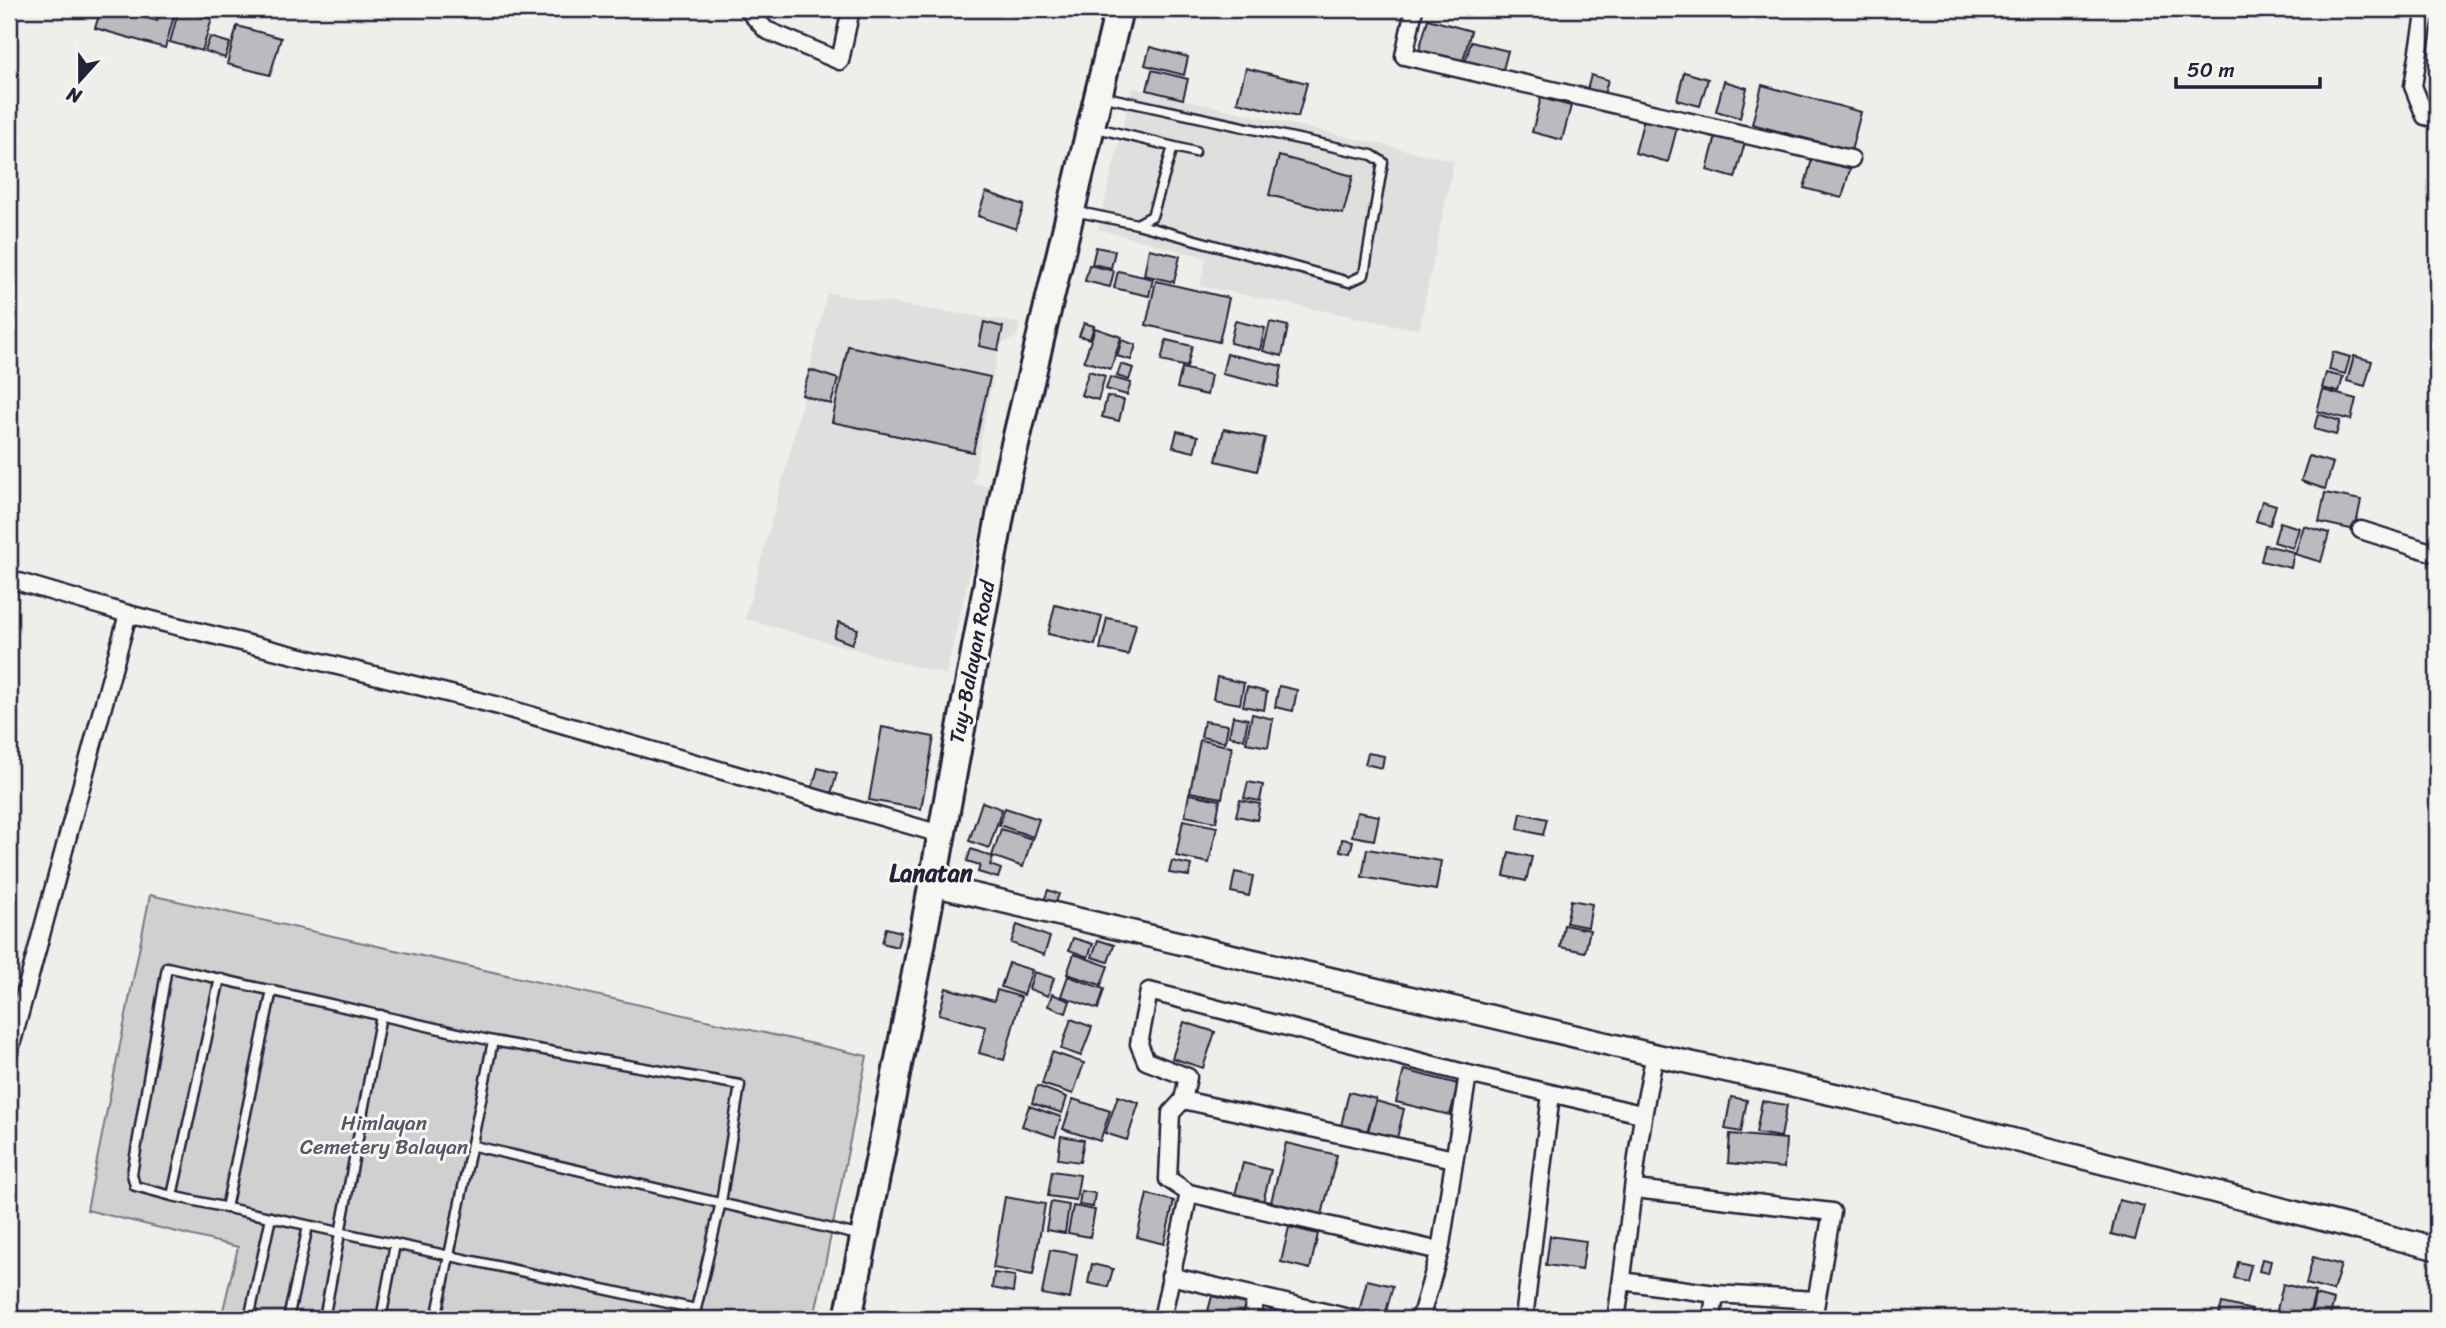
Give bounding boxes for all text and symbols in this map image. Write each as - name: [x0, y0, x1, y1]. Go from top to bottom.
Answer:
- north arrow: [46, 46, 116, 116]
- scale bar: [2176, 46, 2320, 90]
- text: 50 m: [2187, 51, 2235, 89]
- text: N: [61, 77, 87, 114]
- street label: Tuy-Balayan Road: [938, 575, 1007, 747]
- district label: Lanatan: [889, 852, 973, 894]
- park label: Himlayan Cemetery Balayan: [300, 1104, 468, 1166]

